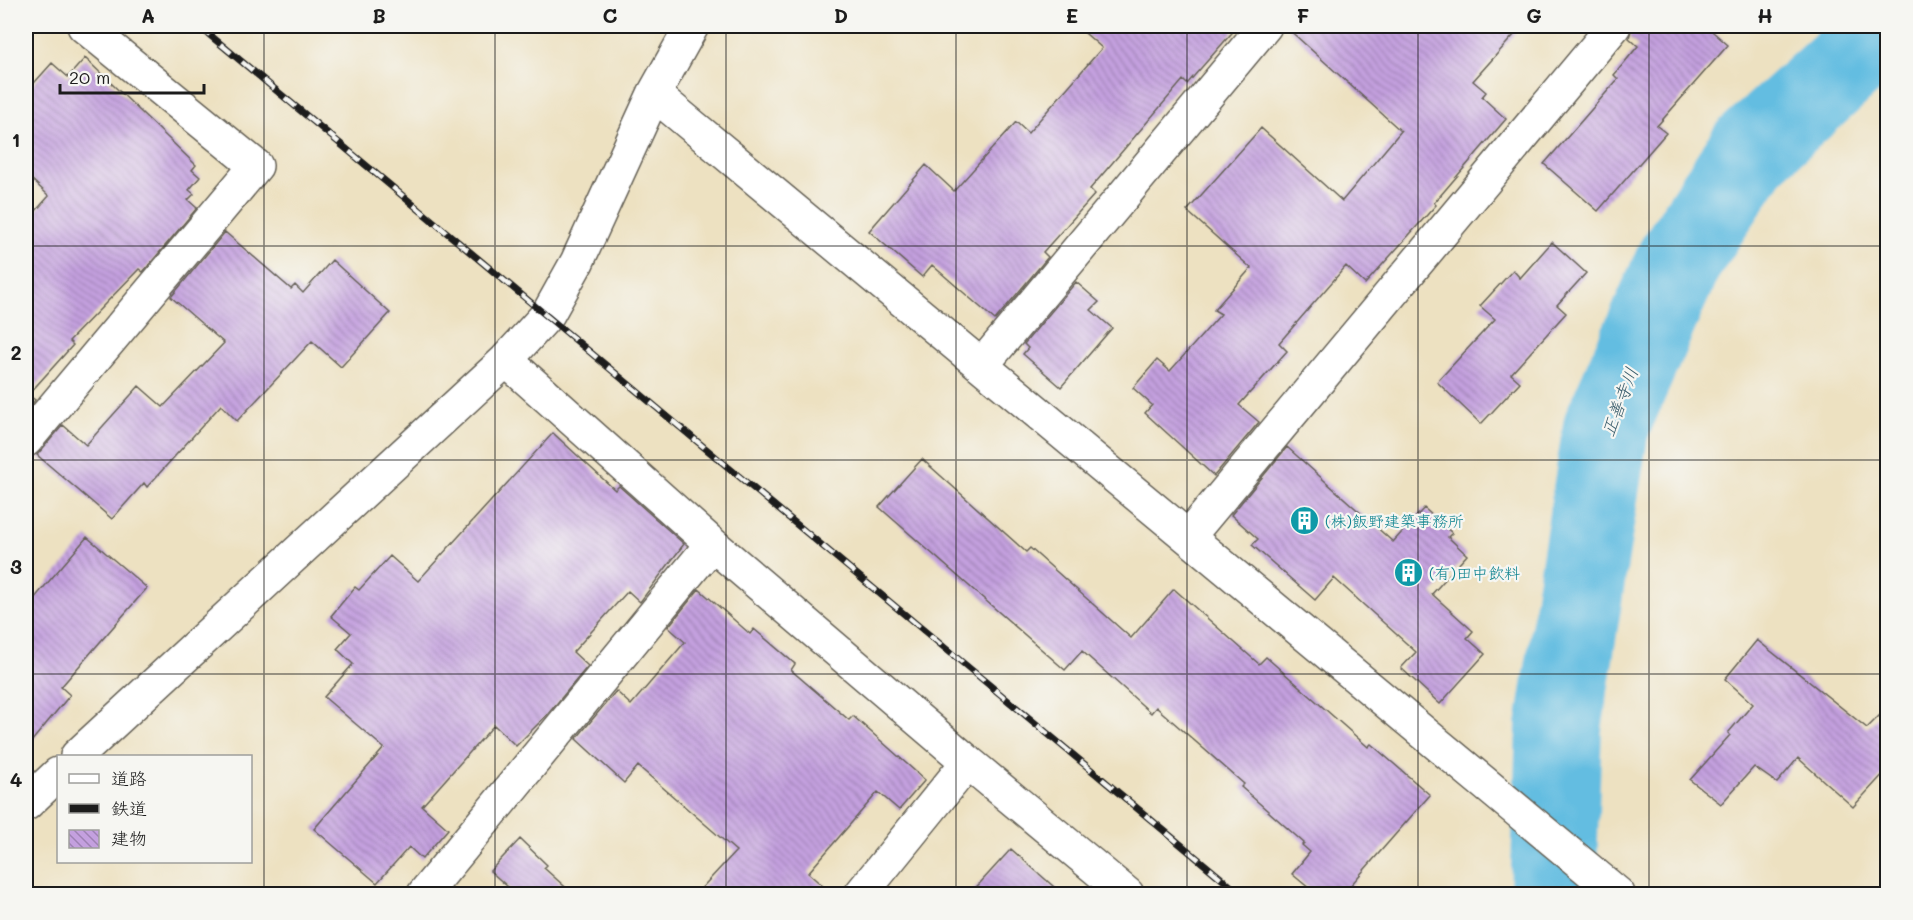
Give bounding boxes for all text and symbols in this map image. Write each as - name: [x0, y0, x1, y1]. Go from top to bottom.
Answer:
- text: A: [141, 2, 155, 28]
- text: B: [372, 2, 386, 28]
- text: C: [603, 2, 618, 28]
- text: D: [834, 2, 848, 28]
- text: E: [1066, 2, 1078, 28]
- text: F: [1297, 2, 1310, 28]
- text: G: [1526, 2, 1542, 28]
- text: H: [1757, 2, 1773, 28]
- scale bar: [60, 57, 204, 95]
- text: 20 m: [69, 65, 110, 89]
- text: 1: [12, 126, 20, 152]
- text: 2: [10, 339, 22, 365]
- water label: 正善寺川: [1595, 364, 1643, 440]
- building icon: (株)飯野建築事務所: [1288, 505, 1320, 537]
- place label: (株)飯野建築事務所: [1325, 510, 1464, 531]
- text: 3: [10, 553, 22, 579]
- building icon: (有)田中飲料: [1392, 557, 1424, 589]
- place label: (有)田中飲料: [1429, 562, 1520, 583]
- legend: [57, 755, 252, 863]
- text: 4: [10, 766, 23, 792]
- text: 道路: [111, 766, 147, 790]
- text: 鉄道: [111, 796, 147, 820]
- text: 建物: [111, 826, 147, 850]

